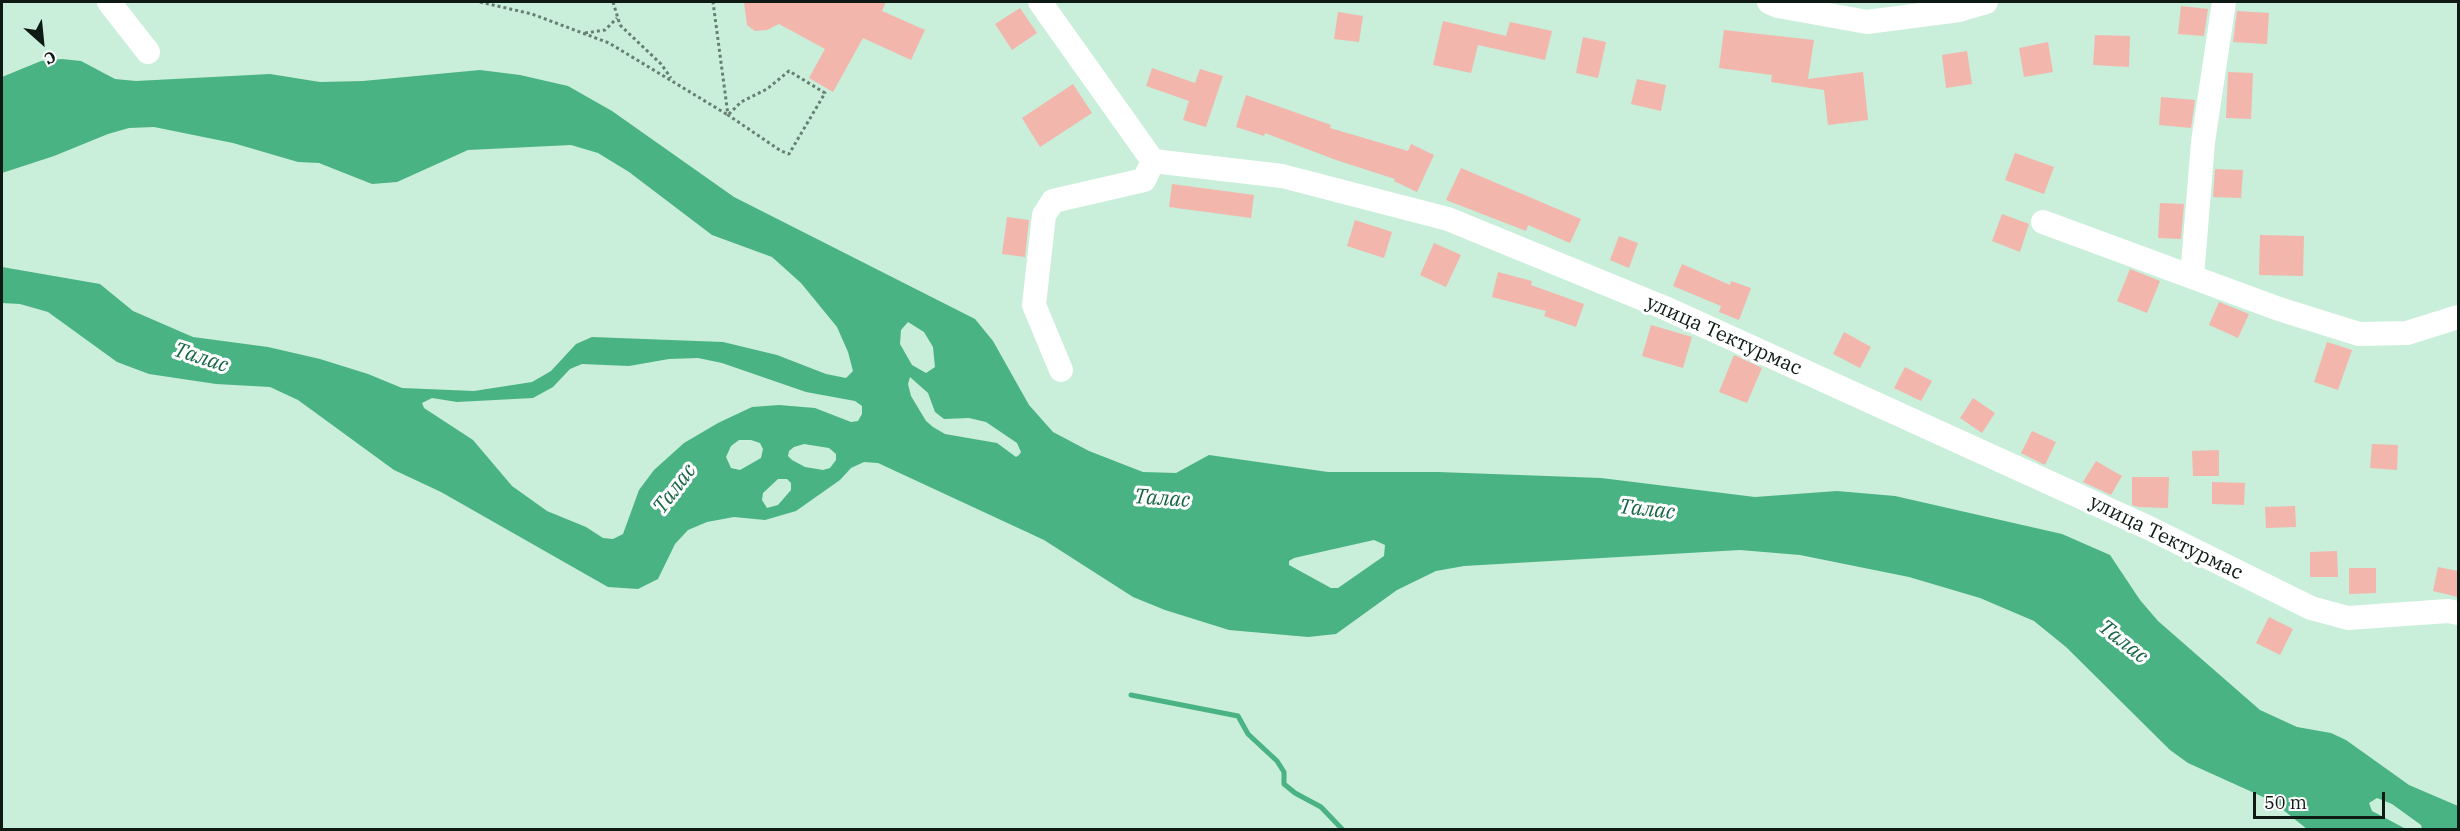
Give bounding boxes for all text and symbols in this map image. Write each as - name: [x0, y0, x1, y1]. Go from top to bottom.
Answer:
- north arrow: [12, 12, 72, 72]
- text: С: [41, 47, 59, 69]
- street label: улица Тектурмас: [1642, 291, 1806, 381]
- water label: Талас: [171, 337, 231, 379]
- water label: Талас: [648, 459, 702, 519]
- water label: Талас: [1133, 484, 1191, 514]
- street label: улица Тектурмас: [2085, 490, 2247, 586]
- water label: Талас: [1618, 495, 1676, 525]
- water label: Талас: [2093, 615, 2153, 669]
- scale bar: [2256, 780, 2388, 818]
- text: 50 m: [2264, 791, 2307, 814]

